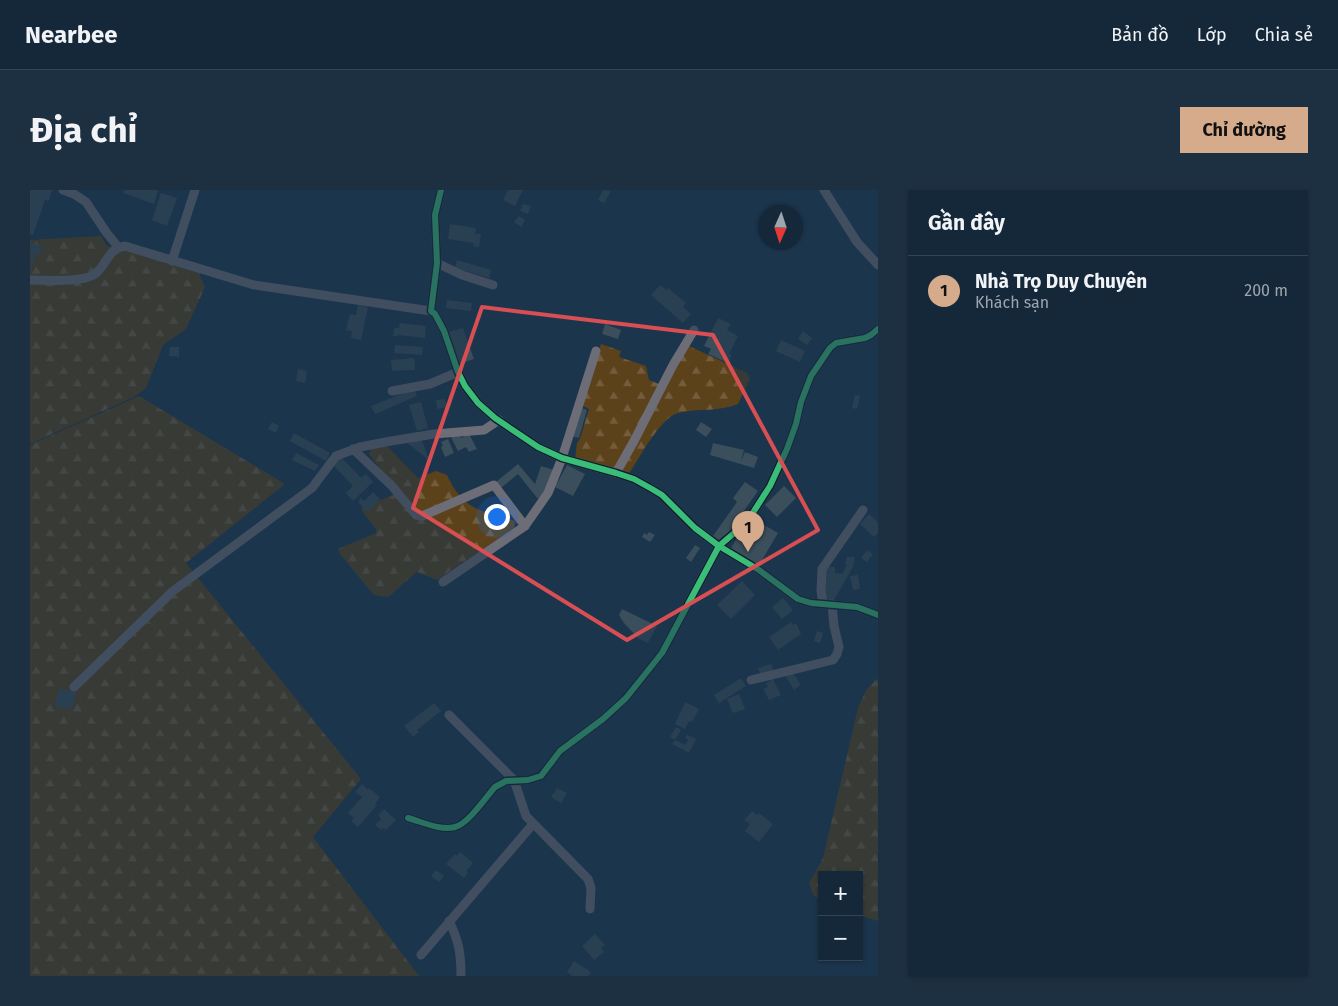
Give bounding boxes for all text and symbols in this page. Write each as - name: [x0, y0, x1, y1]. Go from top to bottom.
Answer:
- text: Nearbee: [25, 21, 118, 49]
- text: Bản đồ: [1111, 24, 1169, 46]
- text: Lớp: [1197, 24, 1227, 46]
- text: Chia sẻ: [1255, 24, 1313, 46]
- button: Chỉ đường: [1180, 107, 1308, 153]
- text: Địa chỉ: [30, 109, 137, 151]
- north arrow: [758, 205, 803, 250]
- text: Gần đây: [928, 210, 1005, 236]
- text: Nhà Trọ Duy Chuyên: [975, 270, 1147, 293]
- text: 1: [940, 281, 948, 300]
- text: 200 m: [1244, 281, 1288, 300]
- text: Khách sạn: [975, 293, 1049, 312]
- your location: [484, 504, 510, 530]
- pin: 1: [732, 511, 764, 552]
- map controls: [818, 871, 863, 961]
- button: +: [818, 871, 863, 916]
- button: −: [818, 916, 863, 961]

